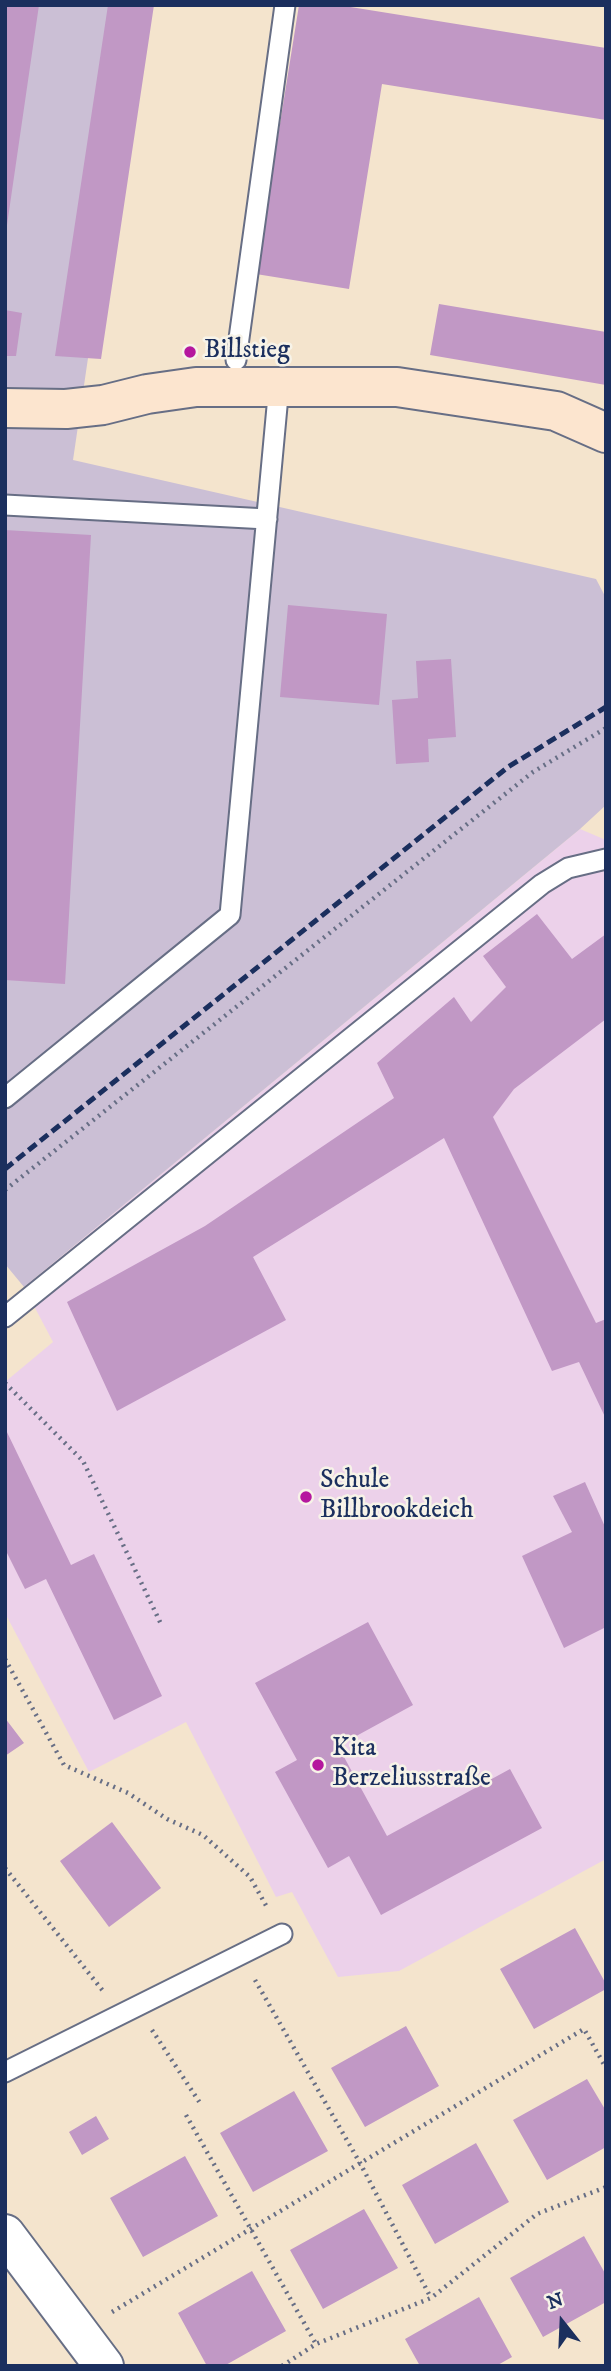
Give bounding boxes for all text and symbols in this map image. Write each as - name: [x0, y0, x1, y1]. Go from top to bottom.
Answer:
- place label: Billstieg: [204, 336, 290, 368]
- marker: Billstieg: [182, 344, 198, 360]
- place label: Schule Billbrookdeich: [320, 1466, 474, 1528]
- marker: Schule Billbrookdeich: [298, 1489, 314, 1505]
- place label: Kita Berzeliusstraße: [332, 1734, 491, 1796]
- marker: Kita Berzeliusstraße: [310, 1757, 326, 1773]
- north arrow: [527, 2287, 597, 2357]
- text: N: [544, 2288, 566, 2315]

